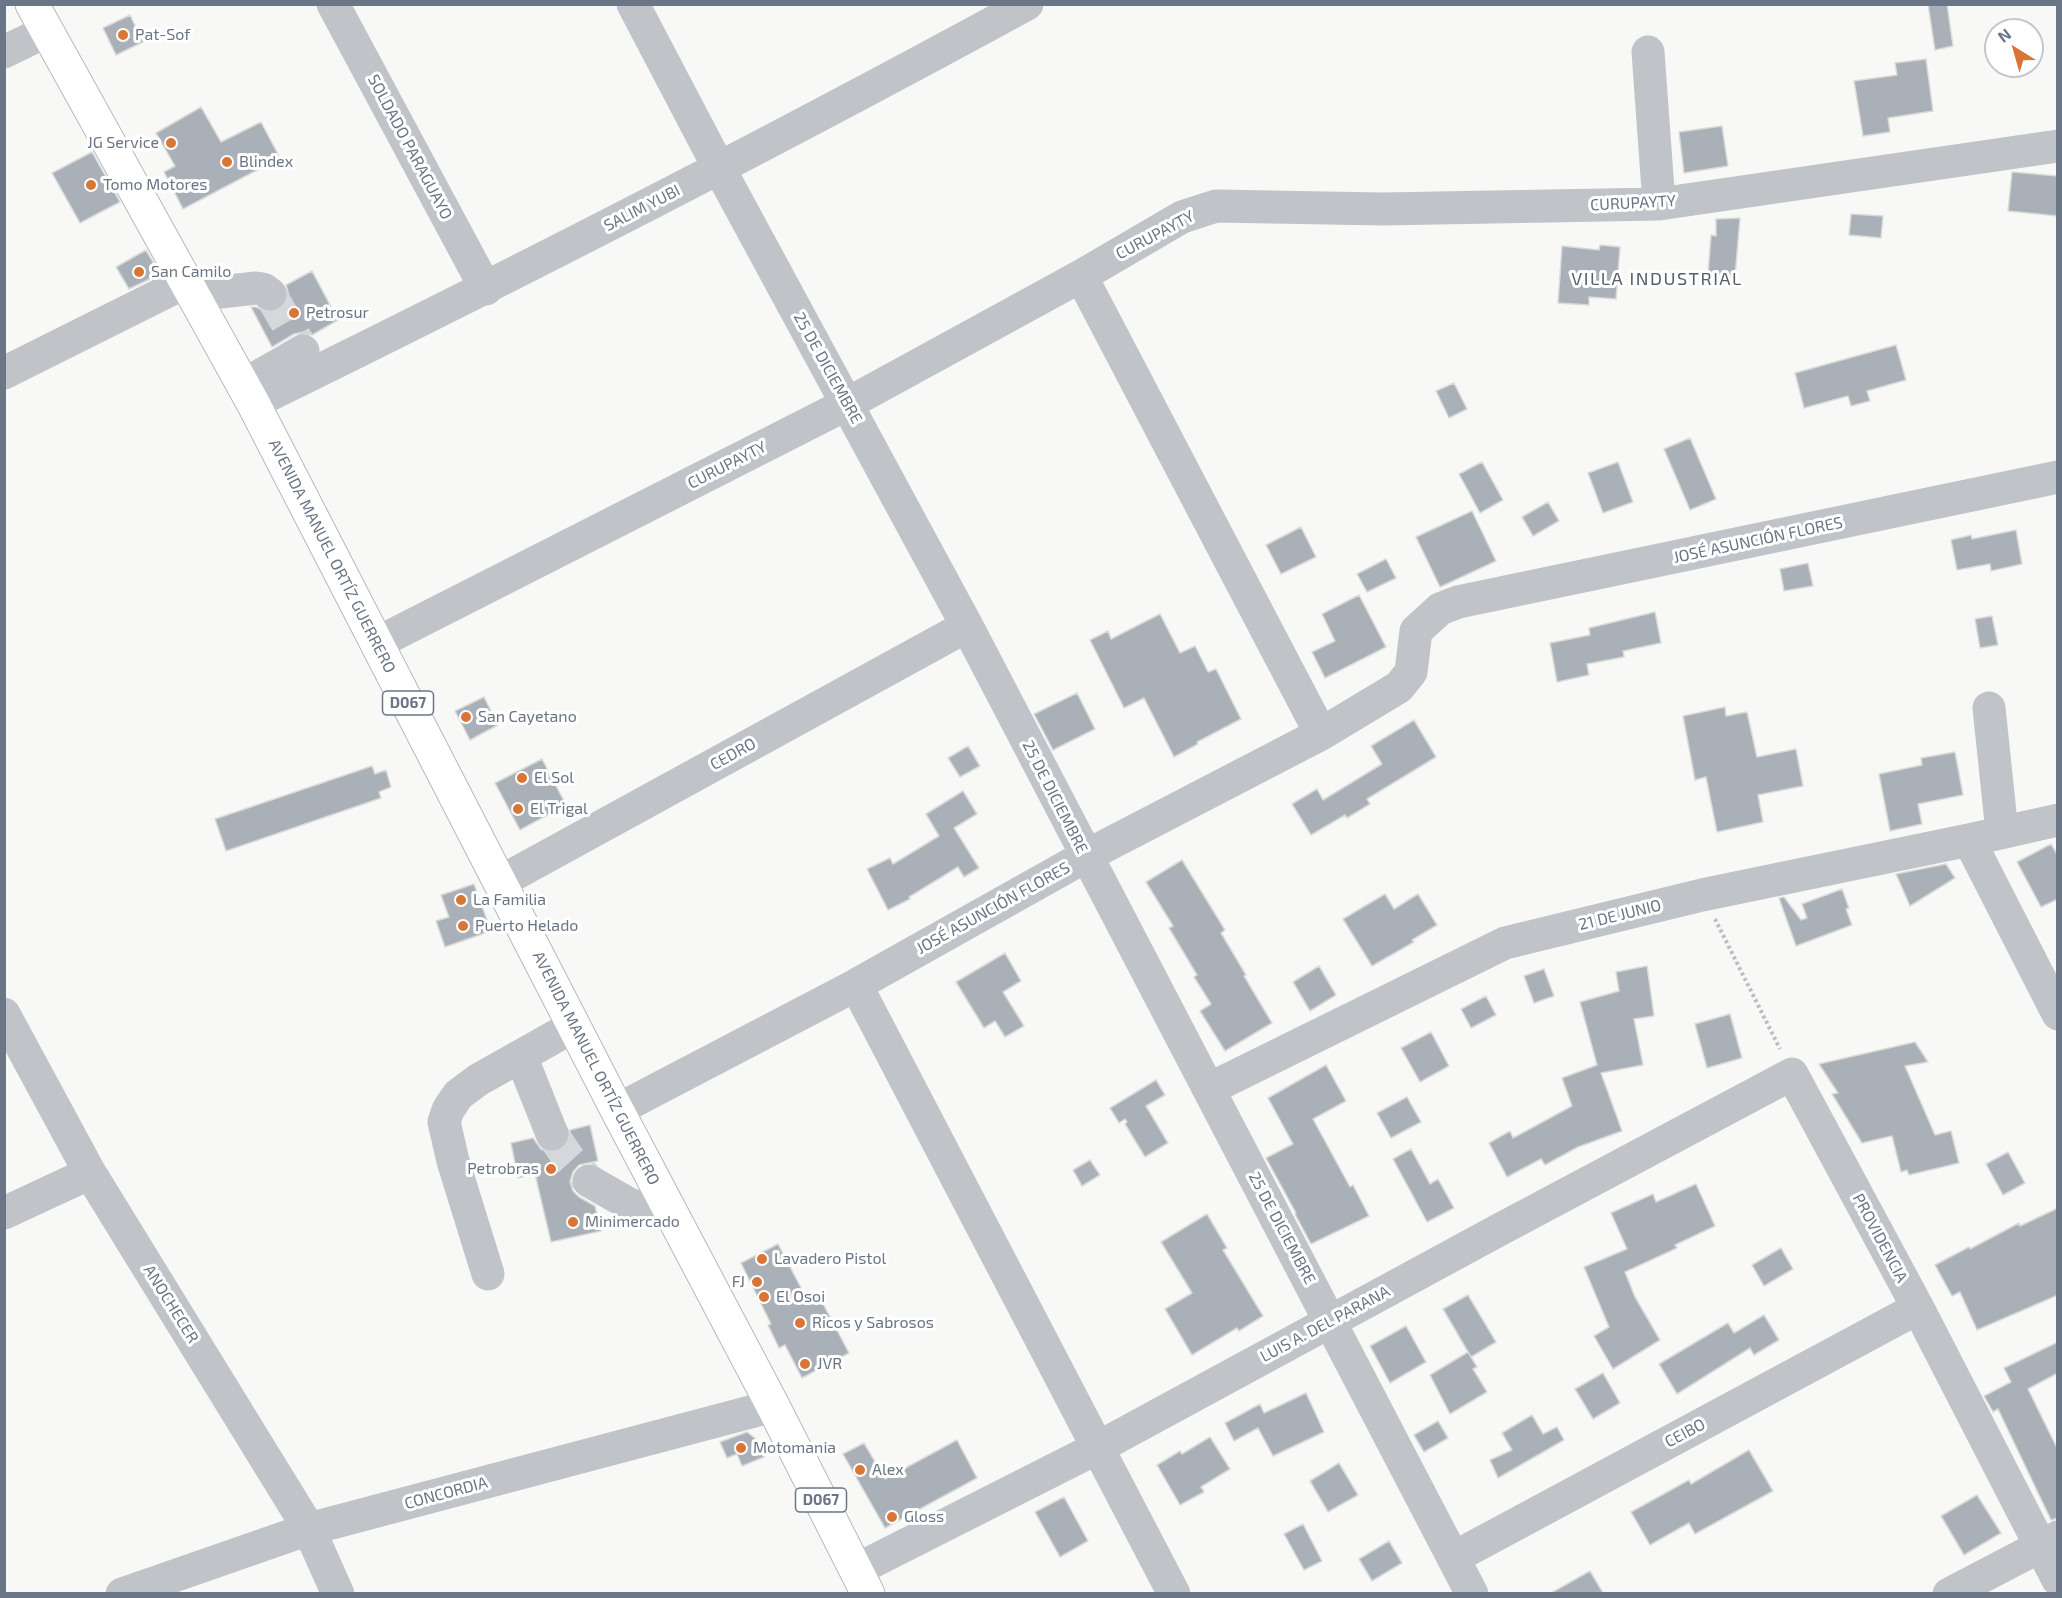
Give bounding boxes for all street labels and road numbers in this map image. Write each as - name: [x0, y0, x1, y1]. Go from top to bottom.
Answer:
- street label: SOLDADO PARAGUAYO: [364, 71, 456, 223]
- street label: SALIM YUBI: [601, 181, 683, 235]
- street label: CURUPAYTY: [1590, 191, 1676, 215]
- street label: CURUPAYTY: [1113, 206, 1197, 264]
- street label: 25 DE DICIEMBRE: [790, 309, 866, 427]
- street label: AVENIDA MANUEL ORTÍZ GUERRERO: [264, 436, 400, 676]
- street label: CURUPAYTY: [684, 437, 770, 493]
- street label: JOSÉ ASUNCIÓN FLORES: [1672, 513, 1844, 567]
- road number: D067: [382, 691, 434, 715]
- street label: CEDRO: [707, 734, 759, 774]
- street label: 25 DE DICIEMBRE: [1018, 737, 1092, 857]
- street label: JOSÉ ASUNCIÓN FLORES: [913, 858, 1073, 958]
- street label: 21 DE JUNIO: [1577, 895, 1663, 935]
- street label: AVENIDA MANUEL ORTÍZ GUERRERO: [528, 948, 664, 1188]
- street label: 25 DE DICIEMBRE: [1244, 1169, 1320, 1287]
- street label: PROVIDENCIA: [1849, 1190, 1911, 1286]
- street label: ANOCHECER: [139, 1261, 203, 1347]
- street label: LUIS A. DEL PARANA: [1257, 1282, 1393, 1366]
- street label: CEIBO: [1662, 1414, 1708, 1452]
- street label: CONCORDIA: [402, 1473, 490, 1513]
- road number: D067: [796, 1488, 846, 1512]

